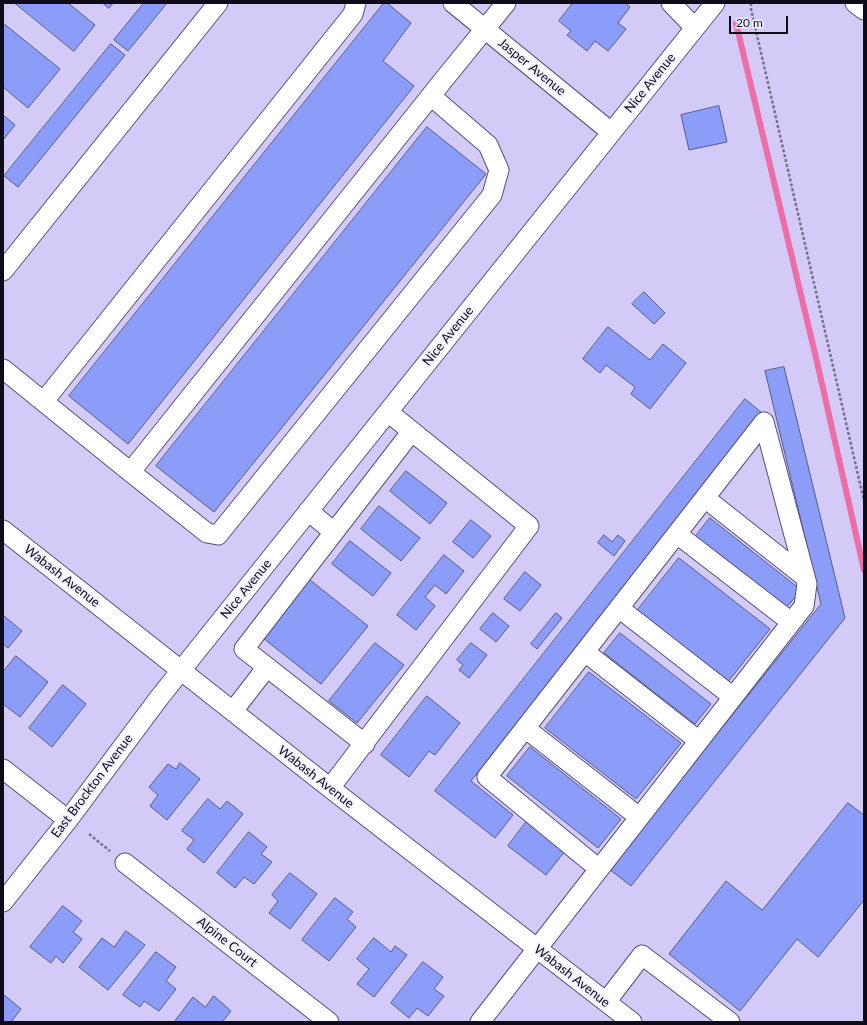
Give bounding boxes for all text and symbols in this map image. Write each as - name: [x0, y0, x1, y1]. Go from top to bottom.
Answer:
- scale bar: [731, 8, 790, 34]
- text: 20 m: [736, 15, 763, 30]
- street label: Jasper Avenue: [495, 35, 569, 99]
- street label: Nice Avenue: [621, 50, 679, 116]
- street label: Nice Avenue: [419, 303, 477, 369]
- street label: Wabash Avenue: [21, 541, 103, 611]
- street label: Nice Avenue: [217, 556, 275, 622]
- street label: East Brockton Avenue: [48, 731, 136, 841]
- street label: Wabash Avenue: [275, 742, 357, 812]
- street label: Alpine Court: [194, 914, 260, 970]
- street label: Wabash Avenue: [531, 941, 613, 1011]

